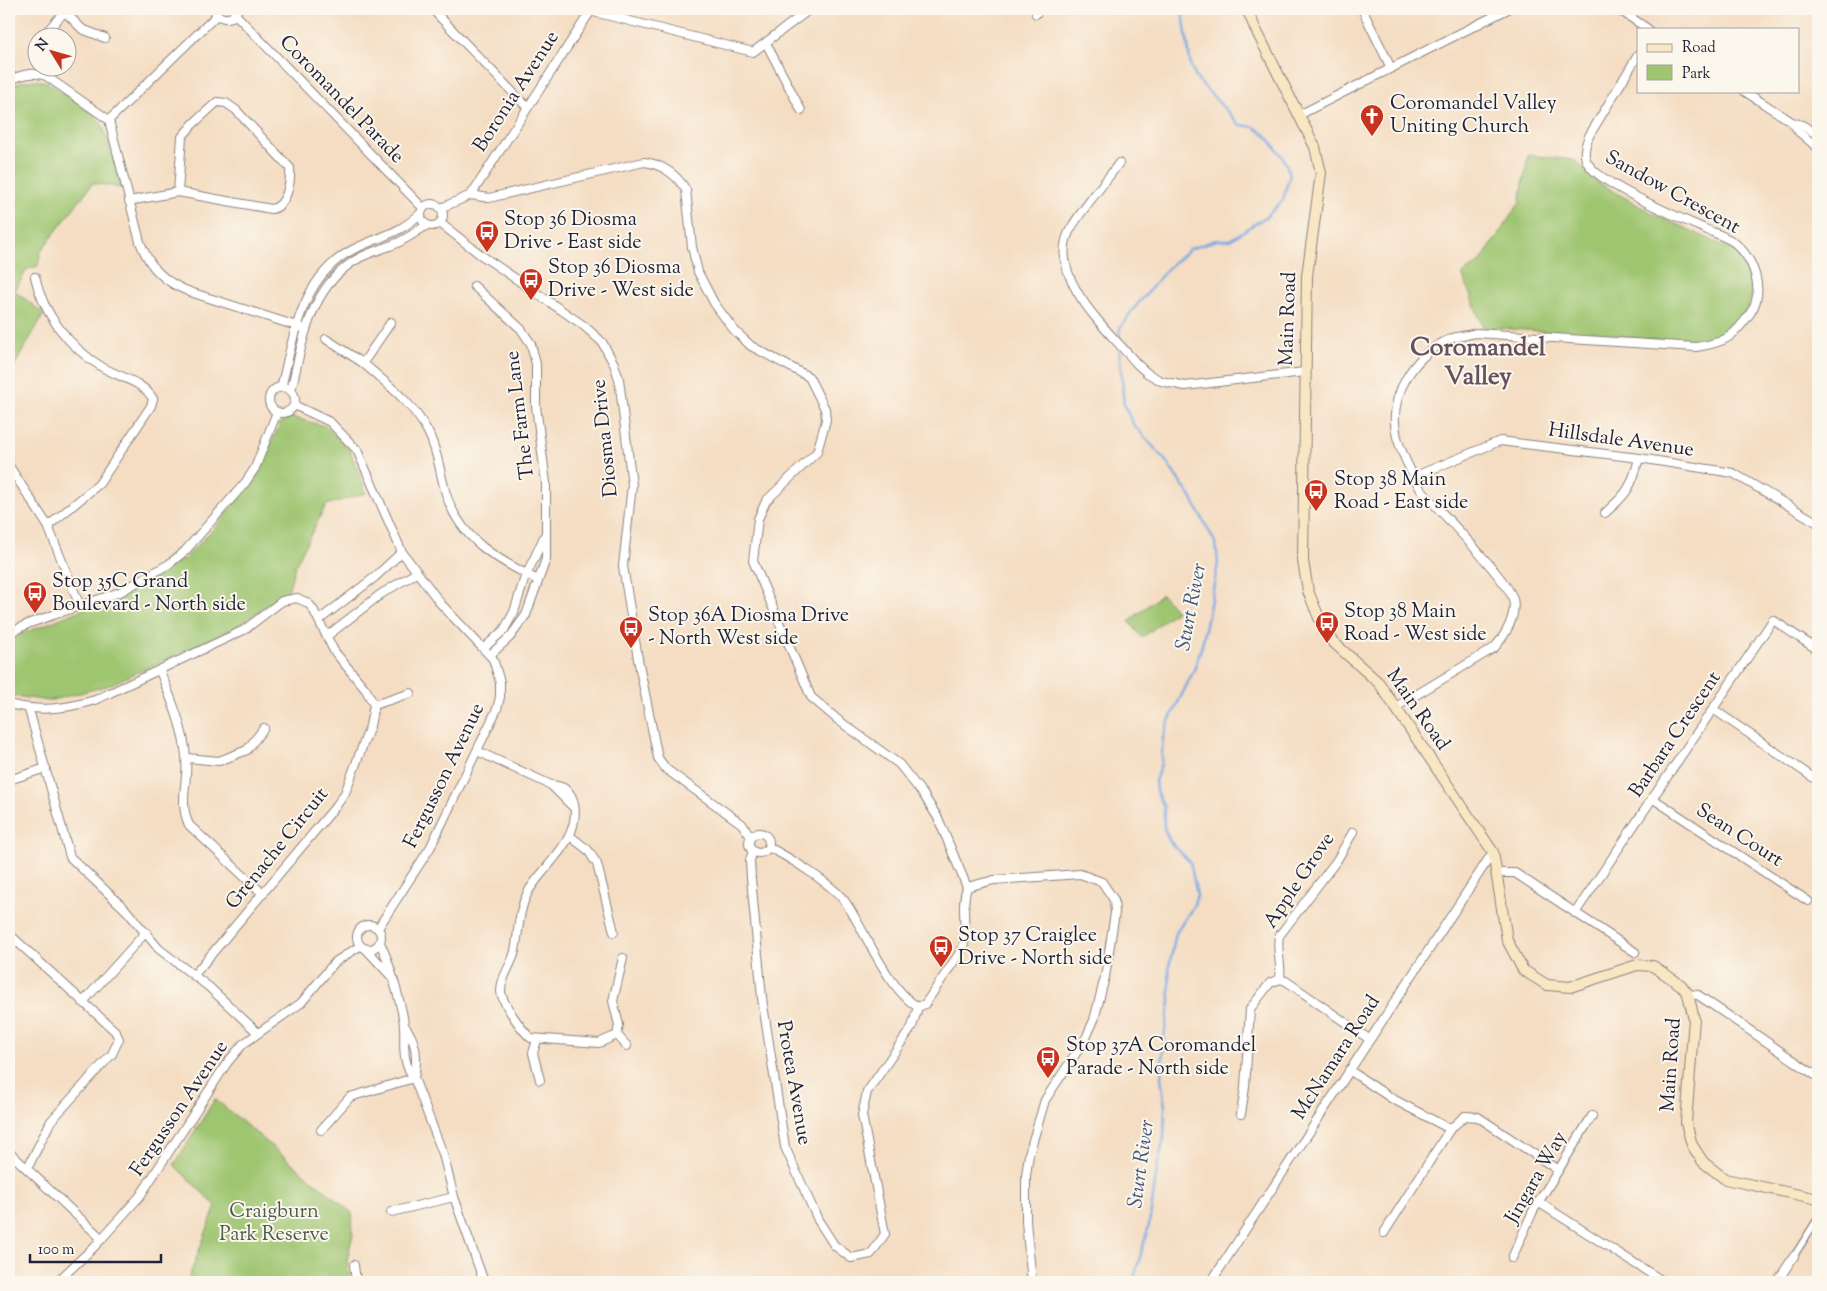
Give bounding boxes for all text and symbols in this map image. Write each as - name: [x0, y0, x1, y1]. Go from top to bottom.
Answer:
- street label: Boronia Avenue: [467, 25, 567, 159]
- north arrow: [28, 28, 78, 78]
- legend: [1637, 28, 1800, 92]
- street label: Coromandel Parade: [272, 29, 410, 171]
- text: N: [32, 35, 55, 56]
- text: Road: [1682, 38, 1716, 59]
- text: Park: [1682, 64, 1711, 85]
- place label: Coromandel Valley Uniting Church: [1390, 90, 1557, 142]
- church icon: Coromandel Valley Uniting Church: [1359, 103, 1385, 137]
- street label: Sandow Crescent: [1599, 144, 1745, 242]
- place label: Stop 36 Diosma Drive - East side: [504, 206, 642, 258]
- bus stop icon: Stop 36 Diosma Drive - East side: [474, 219, 500, 253]
- place label: Stop 36 Diosma Drive - West side: [548, 254, 694, 306]
- bus stop icon: Stop 36 Diosma Drive - West side: [518, 267, 544, 301]
- street label: Main Road: [1273, 271, 1305, 367]
- district label: Coromandel Valley: [1410, 331, 1546, 396]
- street label: The Farm Lane: [499, 349, 543, 481]
- street label: Diosma Drive: [585, 378, 627, 498]
- street label: Hillsdale Avenue: [1546, 416, 1696, 466]
- place label: Stop 38 Main Road - East side: [1334, 466, 1468, 518]
- bus stop icon: Stop 38 Main Road - East side: [1303, 478, 1329, 512]
- water label: Sturt River: [1169, 560, 1215, 653]
- place label: Stop 35C Grand Boulevard - North side: [52, 568, 246, 620]
- bus stop icon: Stop 35C Grand Boulevard - North side: [22, 580, 48, 614]
- place label: Stop 38 Main Road - West side: [1344, 598, 1487, 650]
- place label: Stop 36A Diosma Drive - North West side: [648, 602, 849, 654]
- bus stop icon: Stop 38 Main Road - West side: [1314, 610, 1340, 644]
- bus stop icon: Stop 36A Diosma Drive - North West side: [618, 615, 644, 649]
- street label: Main Road: [1378, 663, 1456, 757]
- street label: Barbara Crescent: [1623, 666, 1729, 804]
- street label: Fergusson Avenue: [397, 698, 493, 854]
- street label: Grenache Circuit: [220, 782, 337, 916]
- street label: Sean Court: [1690, 797, 1789, 875]
- street label: Apple Grove: [1257, 827, 1343, 935]
- place label: Stop 37 Craiglee Drive - North side: [958, 922, 1112, 974]
- bus stop icon: Stop 37 Craiglee Drive - North side: [928, 934, 954, 968]
- street label: McNamara Road: [1286, 990, 1388, 1126]
- street label: Main Road: [1654, 1017, 1690, 1113]
- street label: Protea Avenue: [768, 1019, 818, 1147]
- place label: Stop 37A Coromandel Parade - North side: [1066, 1032, 1257, 1084]
- street label: Fergusson Avenue: [124, 1035, 236, 1183]
- bus stop icon: Stop 37A Coromandel Parade - North side: [1035, 1045, 1061, 1079]
- water label: Sturt River: [1121, 1117, 1163, 1210]
- street label: Jingara Way: [1498, 1126, 1575, 1231]
- park label: Craigburn Park Reserve: [219, 1198, 329, 1250]
- scale bar: [30, 1231, 161, 1263]
- text: 100 m: [38, 1240, 75, 1261]

